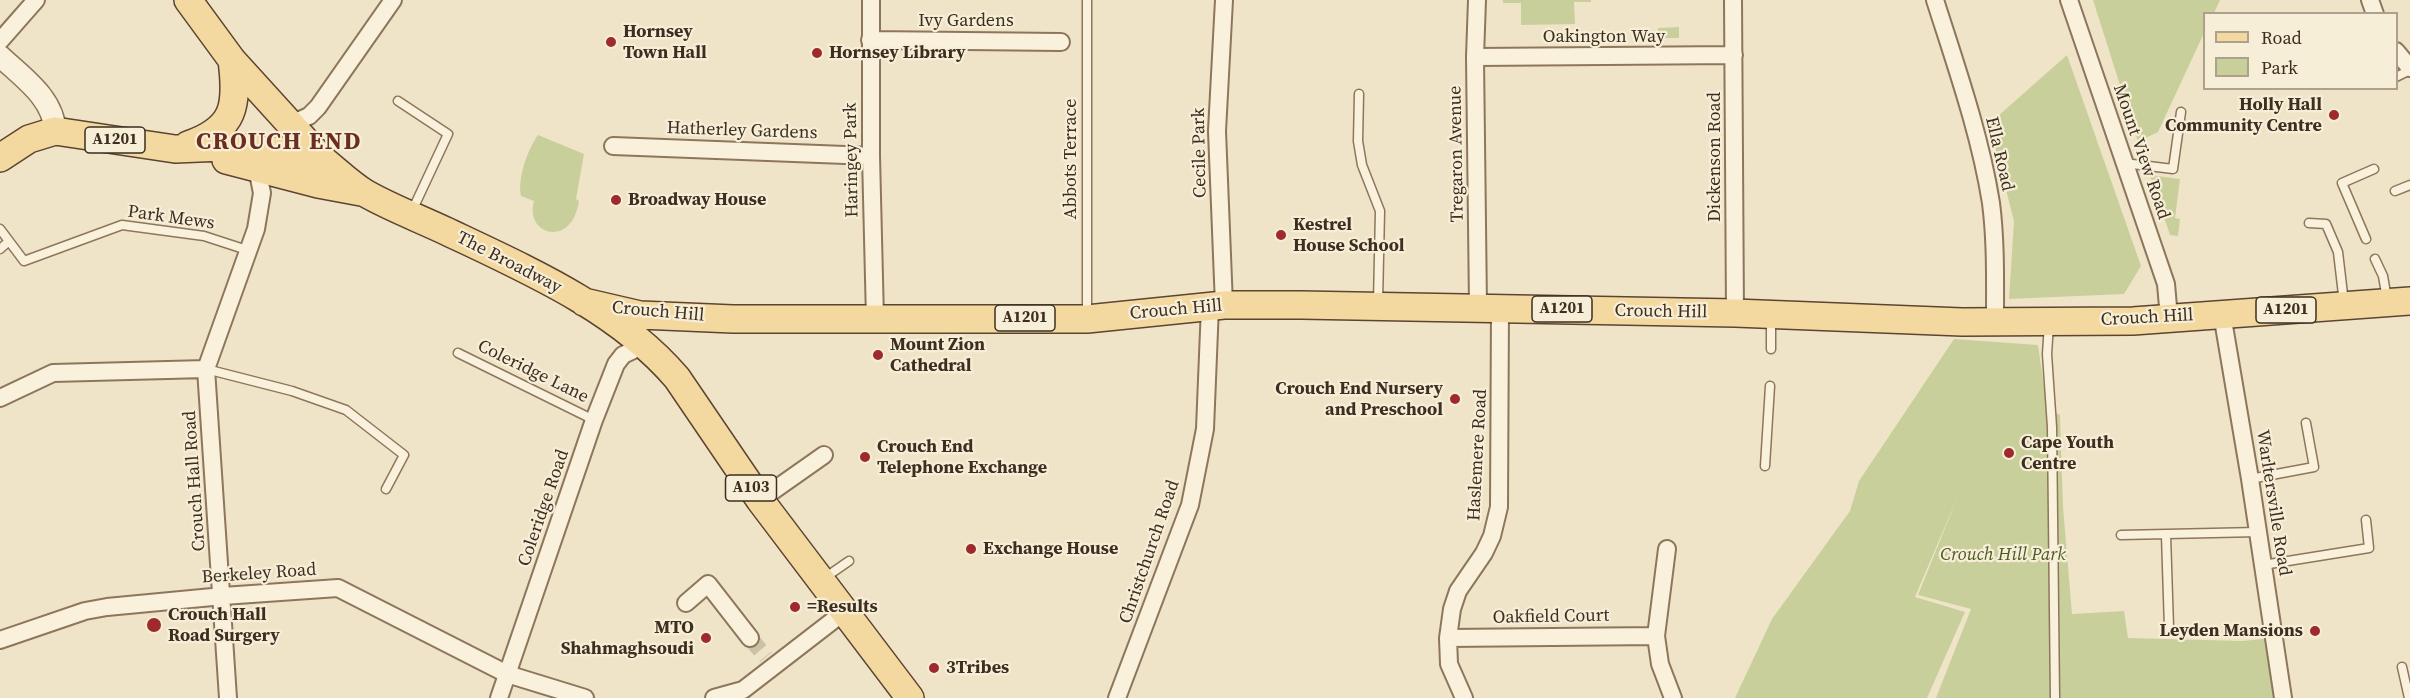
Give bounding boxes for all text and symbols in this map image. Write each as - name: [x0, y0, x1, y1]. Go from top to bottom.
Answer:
- street label: Ivy Gardens: [918, 10, 1014, 32]
- legend: [2203, 12, 2398, 90]
- place label: Hornsey Town Hall: [623, 21, 707, 63]
- text: Road: [2261, 25, 2302, 50]
- street label: Oakington Way: [1543, 26, 1665, 48]
- marker: Hornsey Town Hall: [604, 35, 618, 49]
- place label: Hornsey Library: [829, 42, 966, 64]
- marker: Hornsey Library: [810, 46, 824, 60]
- text: Park: [2261, 55, 2298, 80]
- street label: Mount View Road: [2108, 82, 2174, 222]
- street label: Tregaron Avenue: [1445, 86, 1469, 222]
- street label: Dickenson Road: [1704, 92, 1726, 222]
- place label: Holly Hall Community Centre: [2165, 94, 2322, 136]
- street label: Abbots Terrace: [1060, 98, 1082, 220]
- street label: Haringey Park: [840, 102, 864, 218]
- street label: Cecile Park: [1188, 108, 1212, 198]
- marker: Holly Hall Community Centre: [2327, 108, 2341, 122]
- street label: Ella Road: [1980, 115, 2018, 193]
- street label: Hatherley Gardens: [666, 118, 818, 144]
- road number: A1201: [85, 127, 145, 153]
- district label: CROUCH END: [196, 129, 362, 157]
- place label: Broadway House: [628, 189, 766, 211]
- marker: Broadway House: [609, 193, 623, 207]
- street label: Park Mews: [126, 201, 216, 235]
- place label: Kestrel House School: [1293, 214, 1405, 256]
- street label: The Broadway: [453, 227, 565, 299]
- marker: Kestrel House School: [1274, 228, 1288, 242]
- street label: Crouch Hill: [1129, 295, 1223, 325]
- road number: A1201: [1532, 296, 1592, 322]
- street label: Crouch Hill: [611, 297, 705, 327]
- road number: A1201: [2256, 297, 2316, 323]
- street label: Crouch Hill: [1614, 300, 1708, 324]
- road number: A1201: [995, 305, 1055, 331]
- street label: Crouch Hill: [2100, 305, 2194, 331]
- place label: Mount Zion Cathedral: [890, 334, 985, 376]
- street label: Coleridge Lane: [474, 336, 592, 408]
- marker: Mount Zion Cathedral: [871, 348, 885, 362]
- place label: Crouch End Nursery and Preschool: [1275, 378, 1443, 420]
- street label: Haslemere Road: [1464, 388, 1492, 522]
- marker: Crouch End Nursery and Preschool: [1448, 392, 1462, 406]
- street label: Crouch Hall Road: [179, 410, 211, 552]
- street label: Warltersville Road: [2251, 428, 2295, 578]
- place label: Cape Youth Centre: [2021, 432, 2114, 474]
- place label: Crouch End Telephone Exchange: [877, 436, 1047, 478]
- marker: Cape Youth Centre: [2002, 446, 2016, 460]
- street label: Coleridge Road: [514, 447, 574, 569]
- marker: Crouch End Telephone Exchange: [858, 450, 872, 464]
- road number: A103: [726, 475, 777, 501]
- street label: Christchurch Road: [1115, 477, 1185, 627]
- place label: Exchange House: [983, 538, 1118, 560]
- marker: Exchange House: [964, 542, 978, 556]
- park label: Crouch Hill Park: [1940, 544, 2066, 566]
- street label: Berkeley Road: [201, 559, 317, 589]
- place label: =Results: [807, 596, 878, 618]
- marker: =Results: [788, 600, 802, 614]
- place label: Crouch Hall Road Surgery: [168, 604, 280, 646]
- street label: Oakfield Court: [1492, 605, 1610, 629]
- marker: Crouch Hall Road Surgery: [145, 616, 163, 634]
- place label: MTO Shahmaghsoudi: [561, 617, 694, 660]
- place label: Leyden Mansions: [2160, 620, 2303, 642]
- marker: Leyden Mansions: [2308, 624, 2322, 638]
- marker: MTO Shahmaghsoudi: [699, 631, 713, 645]
- place label: 3Tribes: [946, 657, 1009, 679]
- marker: 3Tribes: [927, 661, 941, 675]

